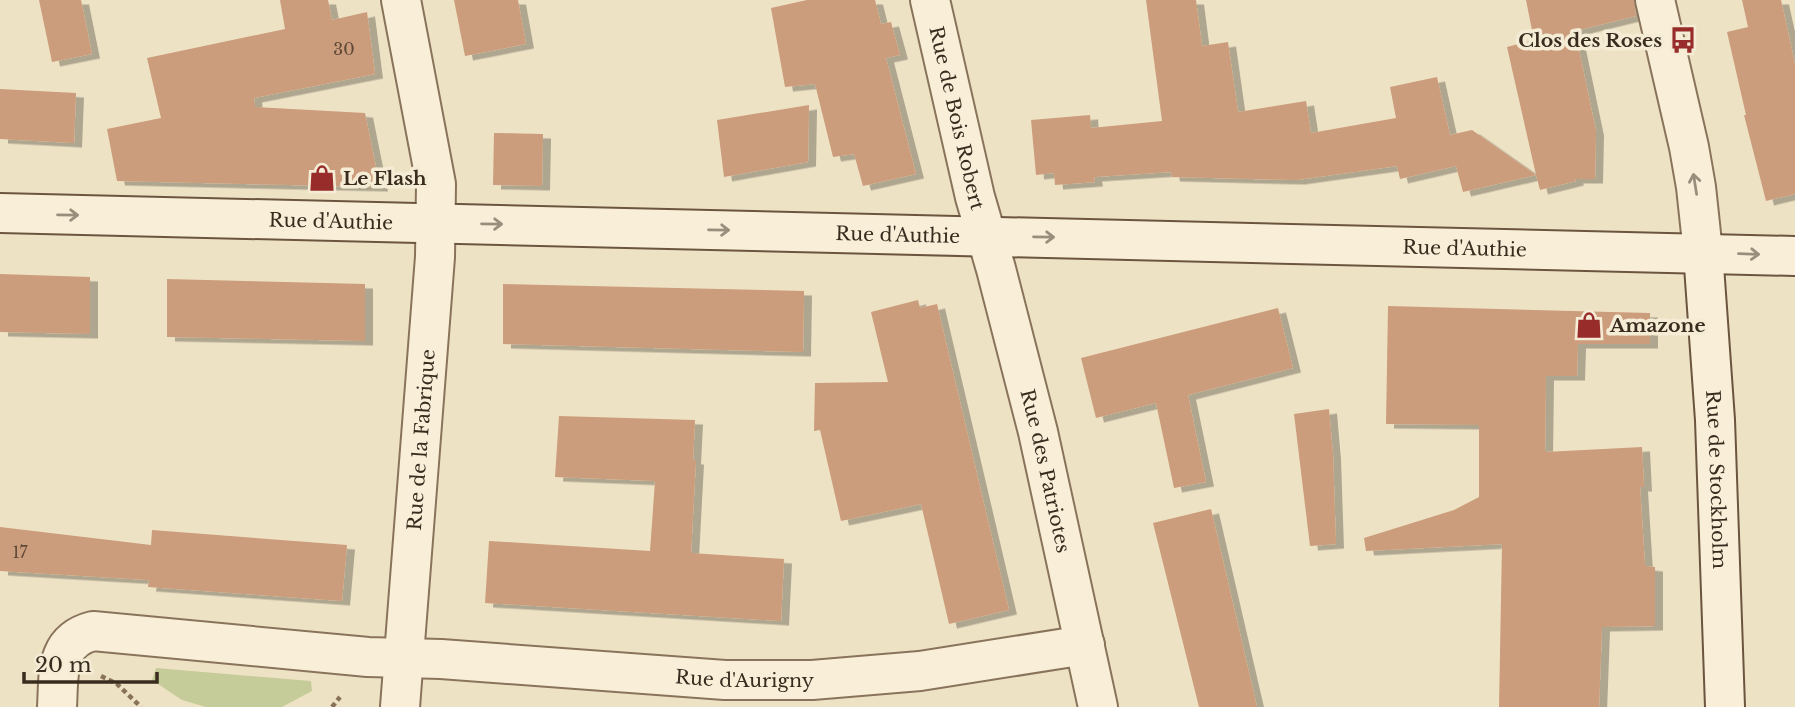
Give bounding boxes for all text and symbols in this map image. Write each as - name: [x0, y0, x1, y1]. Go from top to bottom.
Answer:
- street label: Rue de Bois Robert: [924, 24, 989, 213]
- bus stop icon: Clos des Roses: [1668, 25, 1698, 55]
- place label: Clos des Roses: [1518, 29, 1662, 52]
- house number: 30: [333, 39, 355, 59]
- shop icon: Le Flash: [307, 163, 337, 193]
- place label: Le Flash: [343, 167, 427, 190]
- one-way arrow: [1688, 174, 1701, 196]
- one-way arrow: [56, 208, 79, 221]
- street label: Rue d'Authie: [268, 208, 393, 234]
- one-way arrow: [480, 218, 503, 231]
- street label: Rue d'Authie: [835, 222, 960, 248]
- one-way arrow: [707, 223, 730, 236]
- one-way arrow: [1033, 231, 1056, 244]
- street label: Rue d'Authie: [1402, 236, 1527, 262]
- one-way arrow: [1737, 247, 1760, 260]
- shop icon: Amazone: [1574, 310, 1604, 340]
- place label: Amazone: [1609, 314, 1706, 337]
- street label: Rue de la Fabrique: [403, 348, 440, 531]
- street label: Rue des Patriotes: [1015, 387, 1075, 555]
- street label: Rue de Stockholm: [1701, 389, 1731, 569]
- house number: 17: [12, 542, 29, 562]
- scale bar: [24, 640, 158, 684]
- text: 20 m: [35, 652, 92, 678]
- street label: Rue d'Aurigny: [674, 665, 814, 692]

